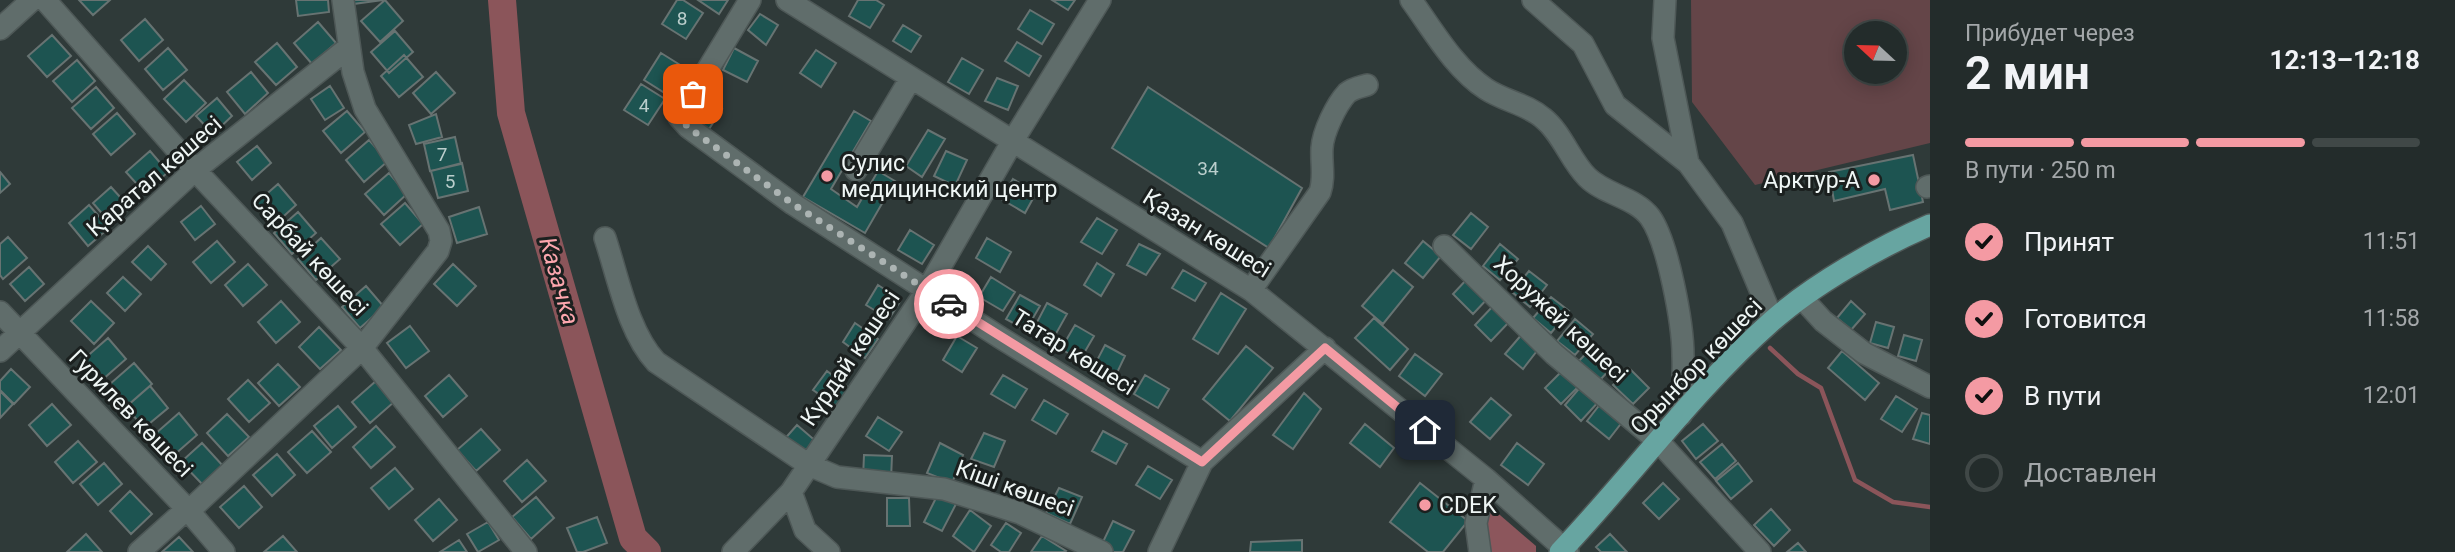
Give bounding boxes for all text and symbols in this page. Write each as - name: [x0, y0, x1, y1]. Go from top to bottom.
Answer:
- house number: 8: [677, 7, 687, 30]
- text: Прибудет через: [1965, 20, 2135, 47]
- north arrow: [1844, 21, 1908, 84]
- map controls: [1844, 21, 1907, 84]
- text: 12:13–12:18: [2270, 45, 2420, 75]
- text: 2 мин: [1965, 46, 2090, 100]
- pin: [663, 64, 723, 124]
- icon: bag: [674, 75, 712, 113]
- house number: 4: [639, 94, 650, 117]
- street label: Қаратал көшесі: [81, 110, 227, 242]
- house number: 7: [437, 143, 447, 166]
- place label: Сулис медицинский центр: [841, 150, 1057, 203]
- house number: 34: [1197, 157, 1219, 180]
- text: В пути · 250 m: [1965, 157, 2116, 184]
- place label: Арктур-А: [1763, 167, 1860, 194]
- marker: Сулис медицинский центр: [819, 168, 835, 184]
- house number: 5: [445, 170, 455, 193]
- marker: Арктур-А: [1866, 172, 1882, 188]
- street label: Қазан көшесі: [1138, 183, 1276, 283]
- street label: Сарбай көшесі: [246, 187, 374, 321]
- icon: check: [1965, 223, 2003, 261]
- text: Принят: [2024, 227, 2114, 257]
- text: 11:51: [2363, 228, 2420, 255]
- water label: Казачка: [533, 234, 585, 328]
- street label: Хоружей көшесі: [1488, 250, 1633, 388]
- courier: [914, 269, 984, 339]
- street label: Күрдай көшесі: [795, 285, 906, 431]
- icon: car: [930, 285, 968, 323]
- street label: Орынбор көшесі: [1625, 293, 1768, 440]
- icon: check: [1965, 300, 2003, 338]
- street label: Татар көшесі: [1007, 304, 1140, 401]
- text: Готовится: [2024, 304, 2147, 334]
- text: 11:58: [2363, 305, 2420, 332]
- street label: Гурилев көшесі: [63, 344, 198, 483]
- icon: check: [1965, 377, 2003, 415]
- text: В пути: [2024, 381, 2101, 411]
- text: 12:01: [2363, 382, 2420, 409]
- pin: [1395, 400, 1455, 460]
- icon: home: [1406, 411, 1444, 449]
- street label: Кіші көшесі: [952, 455, 1078, 522]
- text: Доставлен: [2024, 458, 2157, 488]
- place label: CDEK: [1439, 492, 1497, 519]
- marker: CDEK: [1417, 497, 1433, 513]

